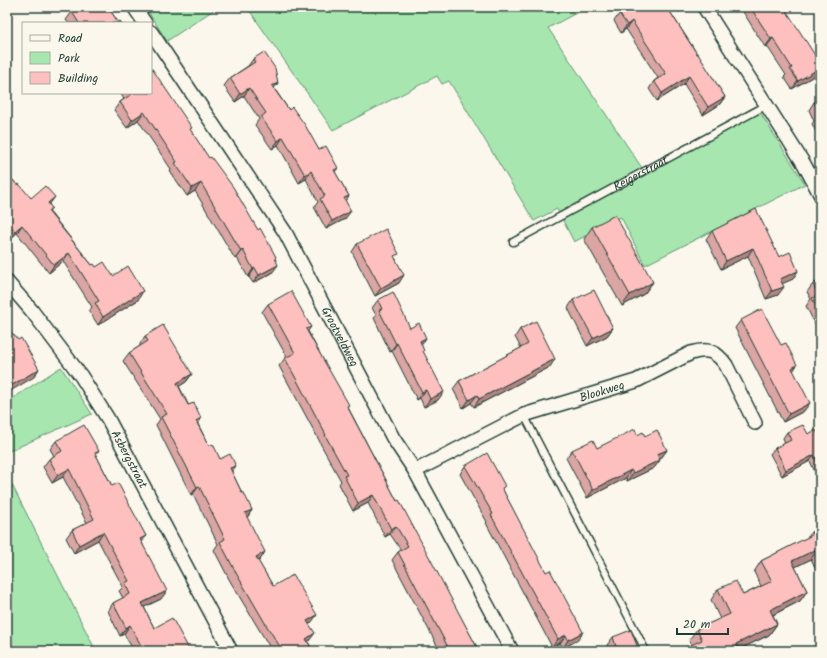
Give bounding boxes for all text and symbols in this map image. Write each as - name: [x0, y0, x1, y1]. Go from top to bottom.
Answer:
- legend: [22, 22, 152, 94]
- text: Road: [58, 29, 83, 48]
- text: Park: [58, 49, 80, 68]
- text: Building: [58, 69, 98, 88]
- street label: Reigerstraat: [610, 151, 672, 196]
- street label: Grootveldweg: [316, 304, 363, 371]
- street label: Blookweg: [577, 376, 627, 408]
- street label: Asbergstraat: [106, 427, 152, 492]
- scale bar: [677, 610, 728, 636]
- text: 20 m: [683, 615, 711, 634]

